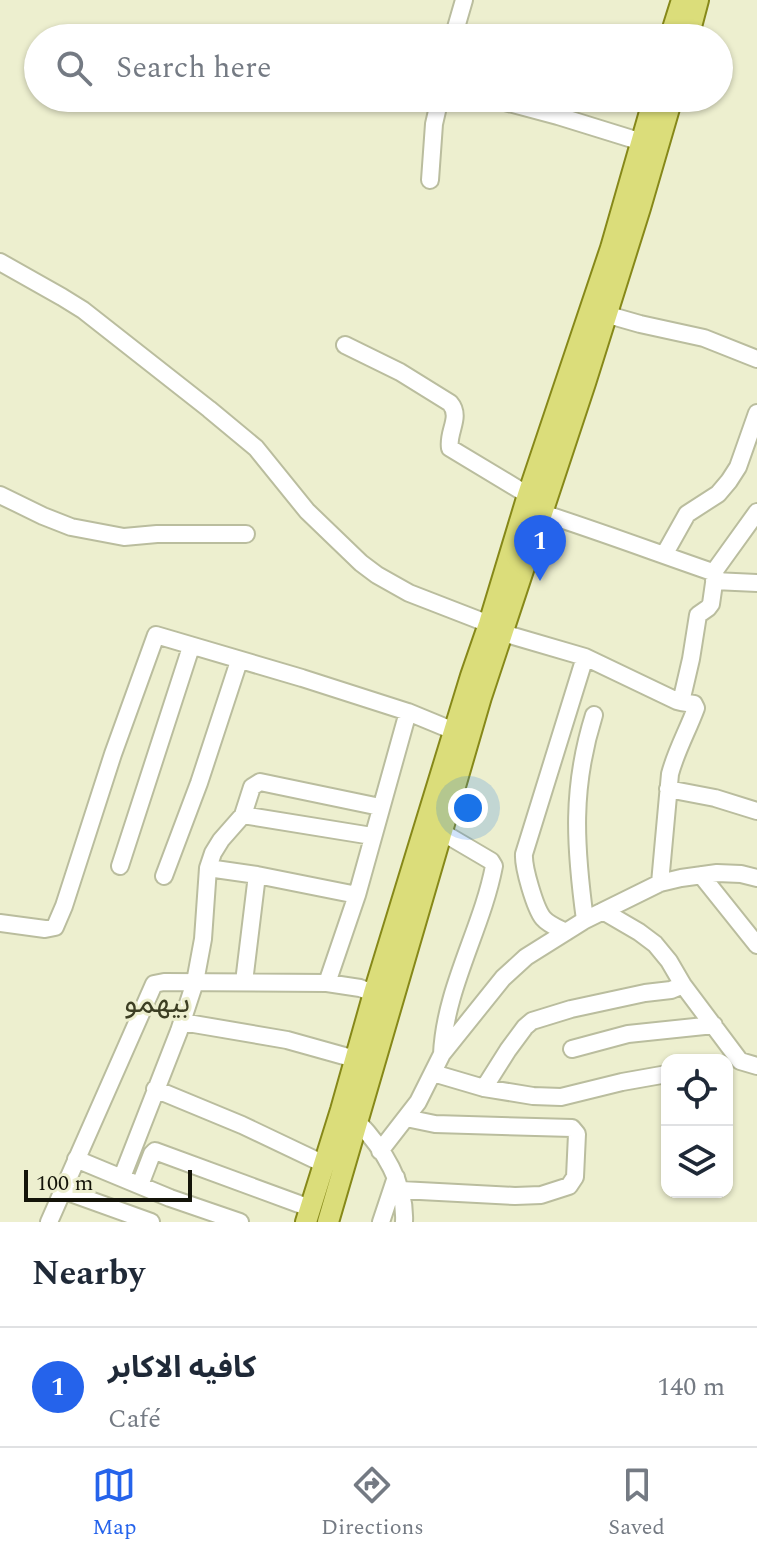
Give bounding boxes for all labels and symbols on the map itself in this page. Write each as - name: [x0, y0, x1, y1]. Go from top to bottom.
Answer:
- pin: 1: [514, 515, 566, 581]
- your location: [448, 788, 488, 828]
- district label: بيهمو: [124, 980, 190, 1026]
- scale bar: [24, 1166, 192, 1202]

